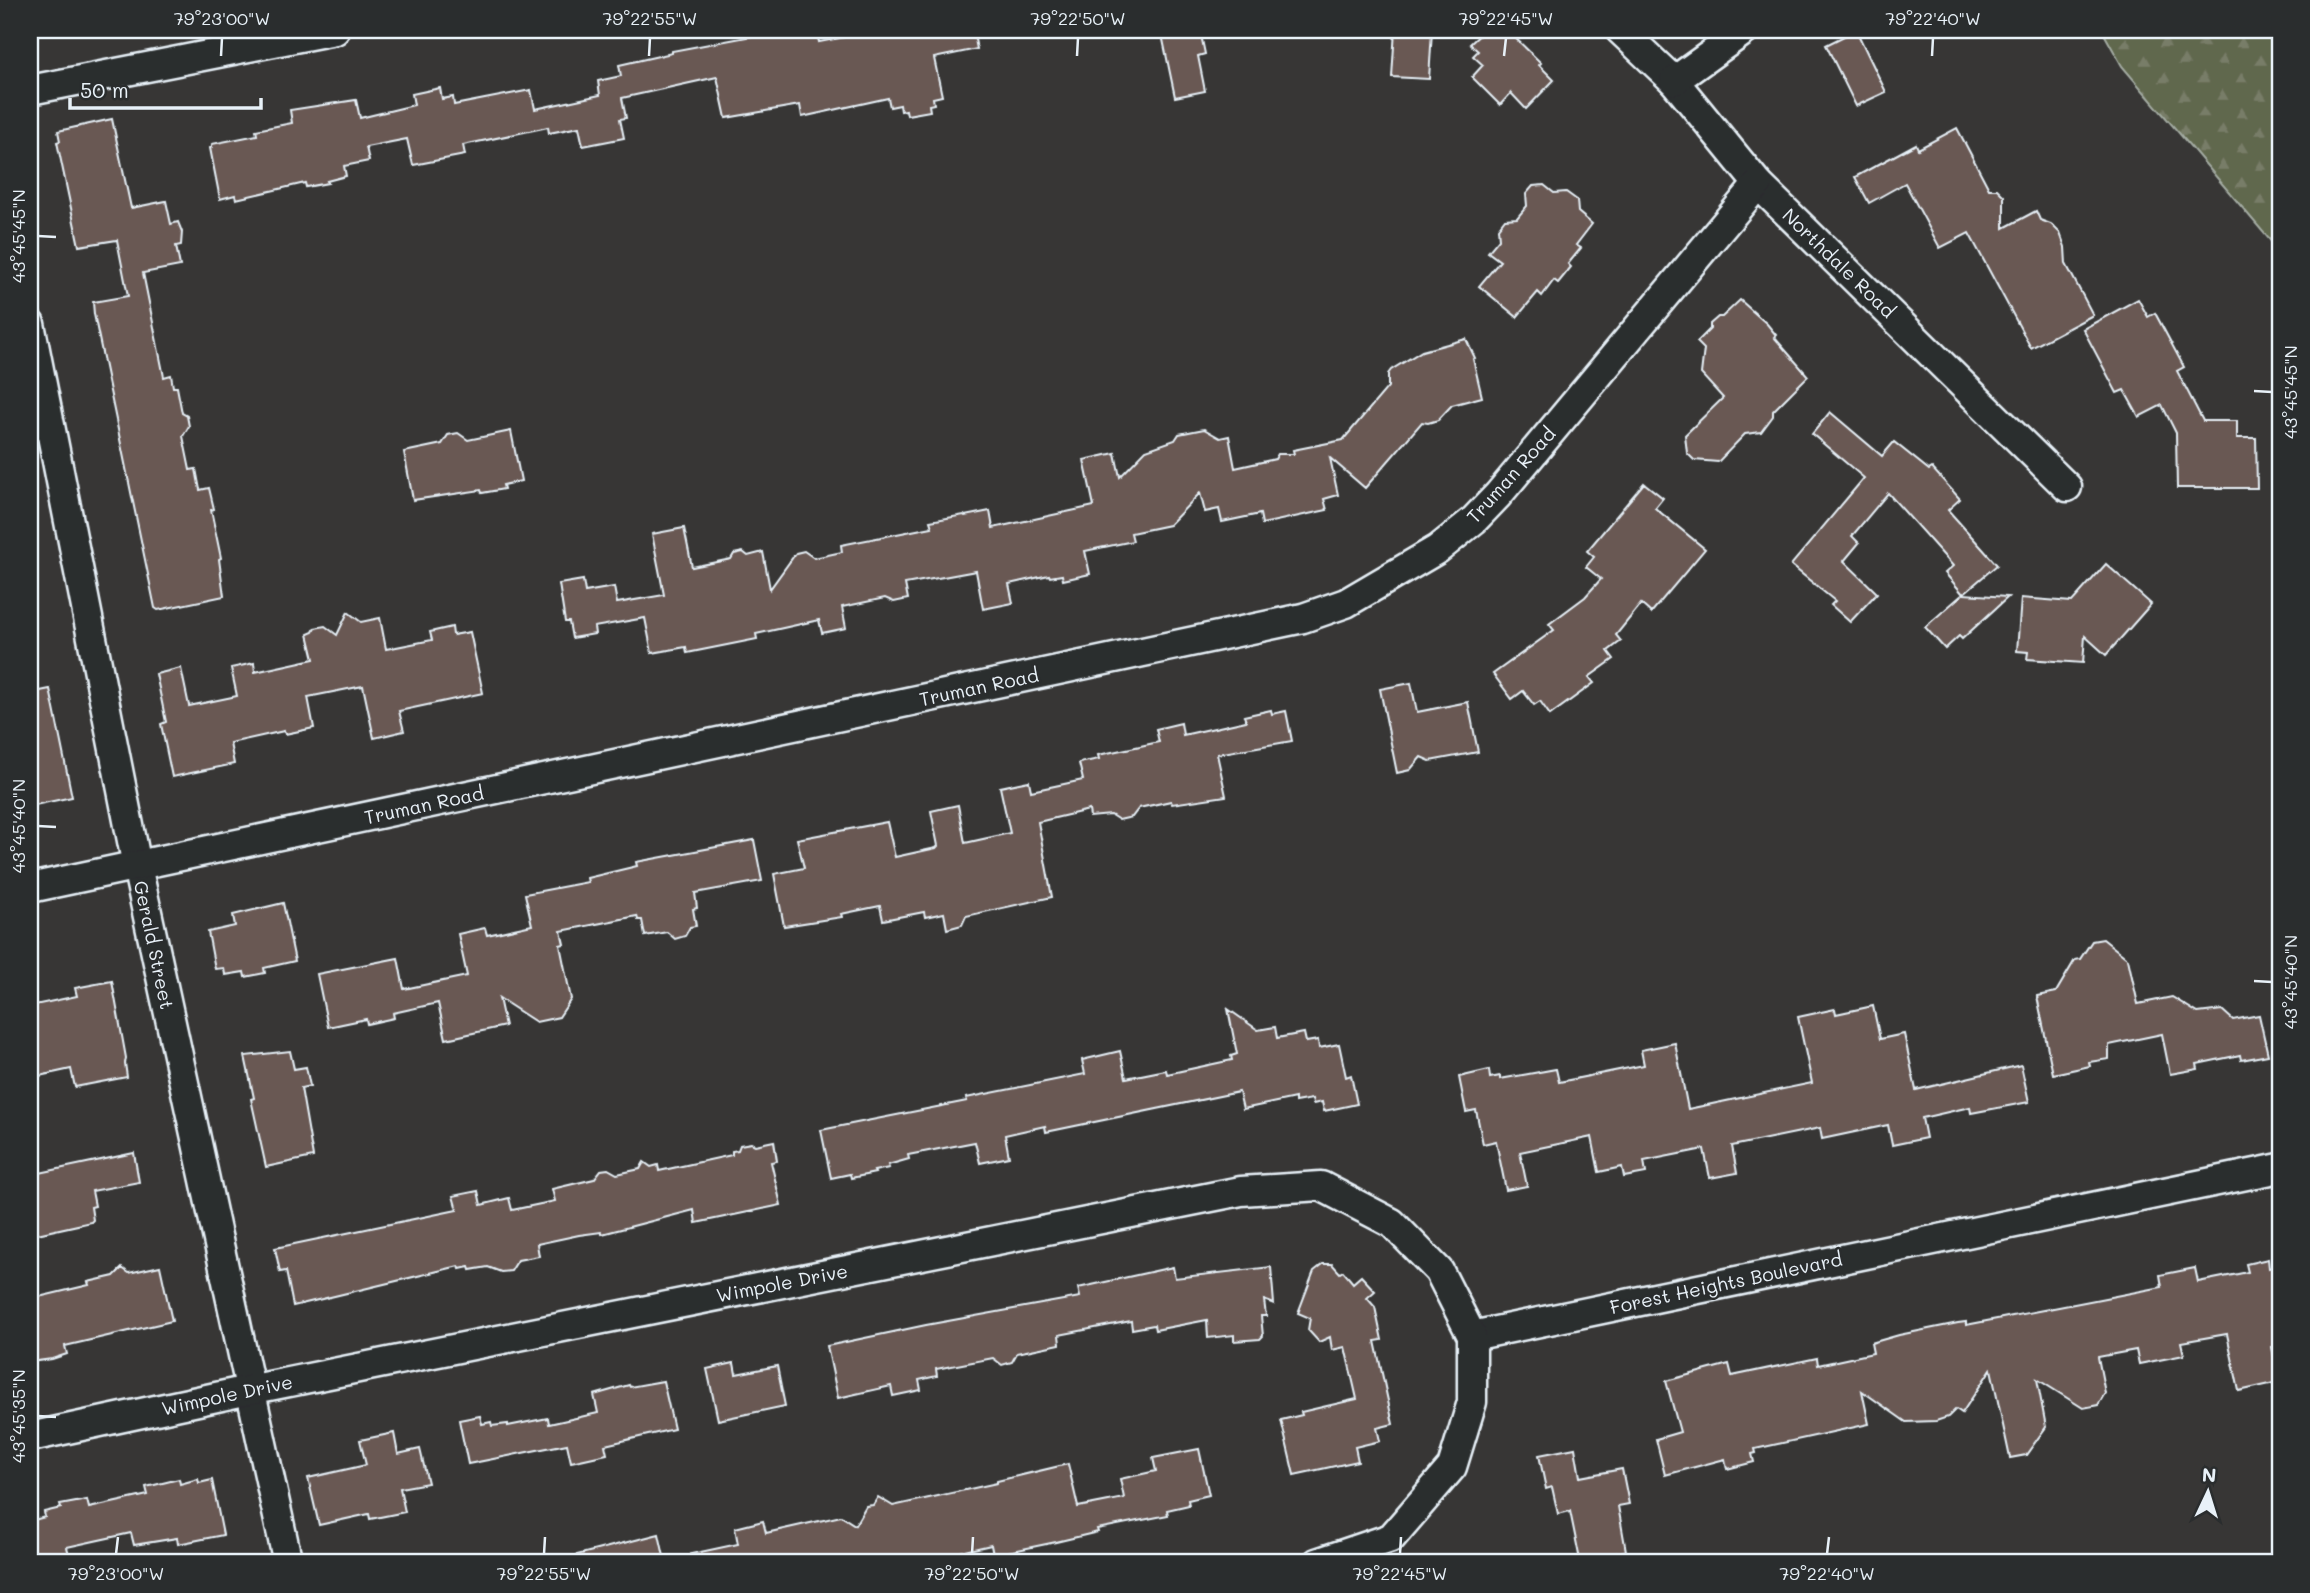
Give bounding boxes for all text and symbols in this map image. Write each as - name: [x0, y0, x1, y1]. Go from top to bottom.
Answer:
- text: 79°23'00"W: [174, 6, 270, 30]
- text: 79°22'55"W: [603, 6, 697, 30]
- text: 79°22'50"W: [1030, 6, 1126, 30]
- text: 79°22'45"W: [1459, 6, 1553, 30]
- text: 79°22'40"W: [1885, 6, 1981, 30]
- scale bar: [70, 66, 261, 110]
- text: 50 m: [80, 76, 129, 103]
- text: 43°45'45"N: [6, 189, 30, 283]
- street label: Northdale Road: [1778, 202, 1901, 323]
- text: 43°45'45"N: [2278, 345, 2302, 439]
- street label: Truman Road: [1461, 421, 1561, 528]
- street label: Truman Road: [917, 662, 1041, 711]
- text: 43°45'40"N: [6, 779, 30, 873]
- street label: Truman Road: [362, 780, 486, 829]
- street label: Gerald Street: [129, 878, 180, 1011]
- text: 43°45'40"N: [2278, 935, 2302, 1029]
- street label: Forest Heights Boulevard: [1607, 1246, 1844, 1319]
- street label: Wimpole Drive: [714, 1258, 850, 1308]
- street label: Wimpole Drive: [159, 1368, 295, 1421]
- text: 43°45'35"N: [6, 1369, 30, 1463]
- north arrow: [2174, 1456, 2244, 1526]
- text: N: [2201, 1462, 2217, 1488]
- text: 79°23'00"W: [68, 1561, 164, 1585]
- text: 79°22'55"W: [497, 1561, 591, 1585]
- text: 79°22'50"W: [924, 1561, 1020, 1585]
- text: 79°22'45"W: [1353, 1561, 1447, 1585]
- text: 79°22'40"W: [1779, 1561, 1875, 1585]

